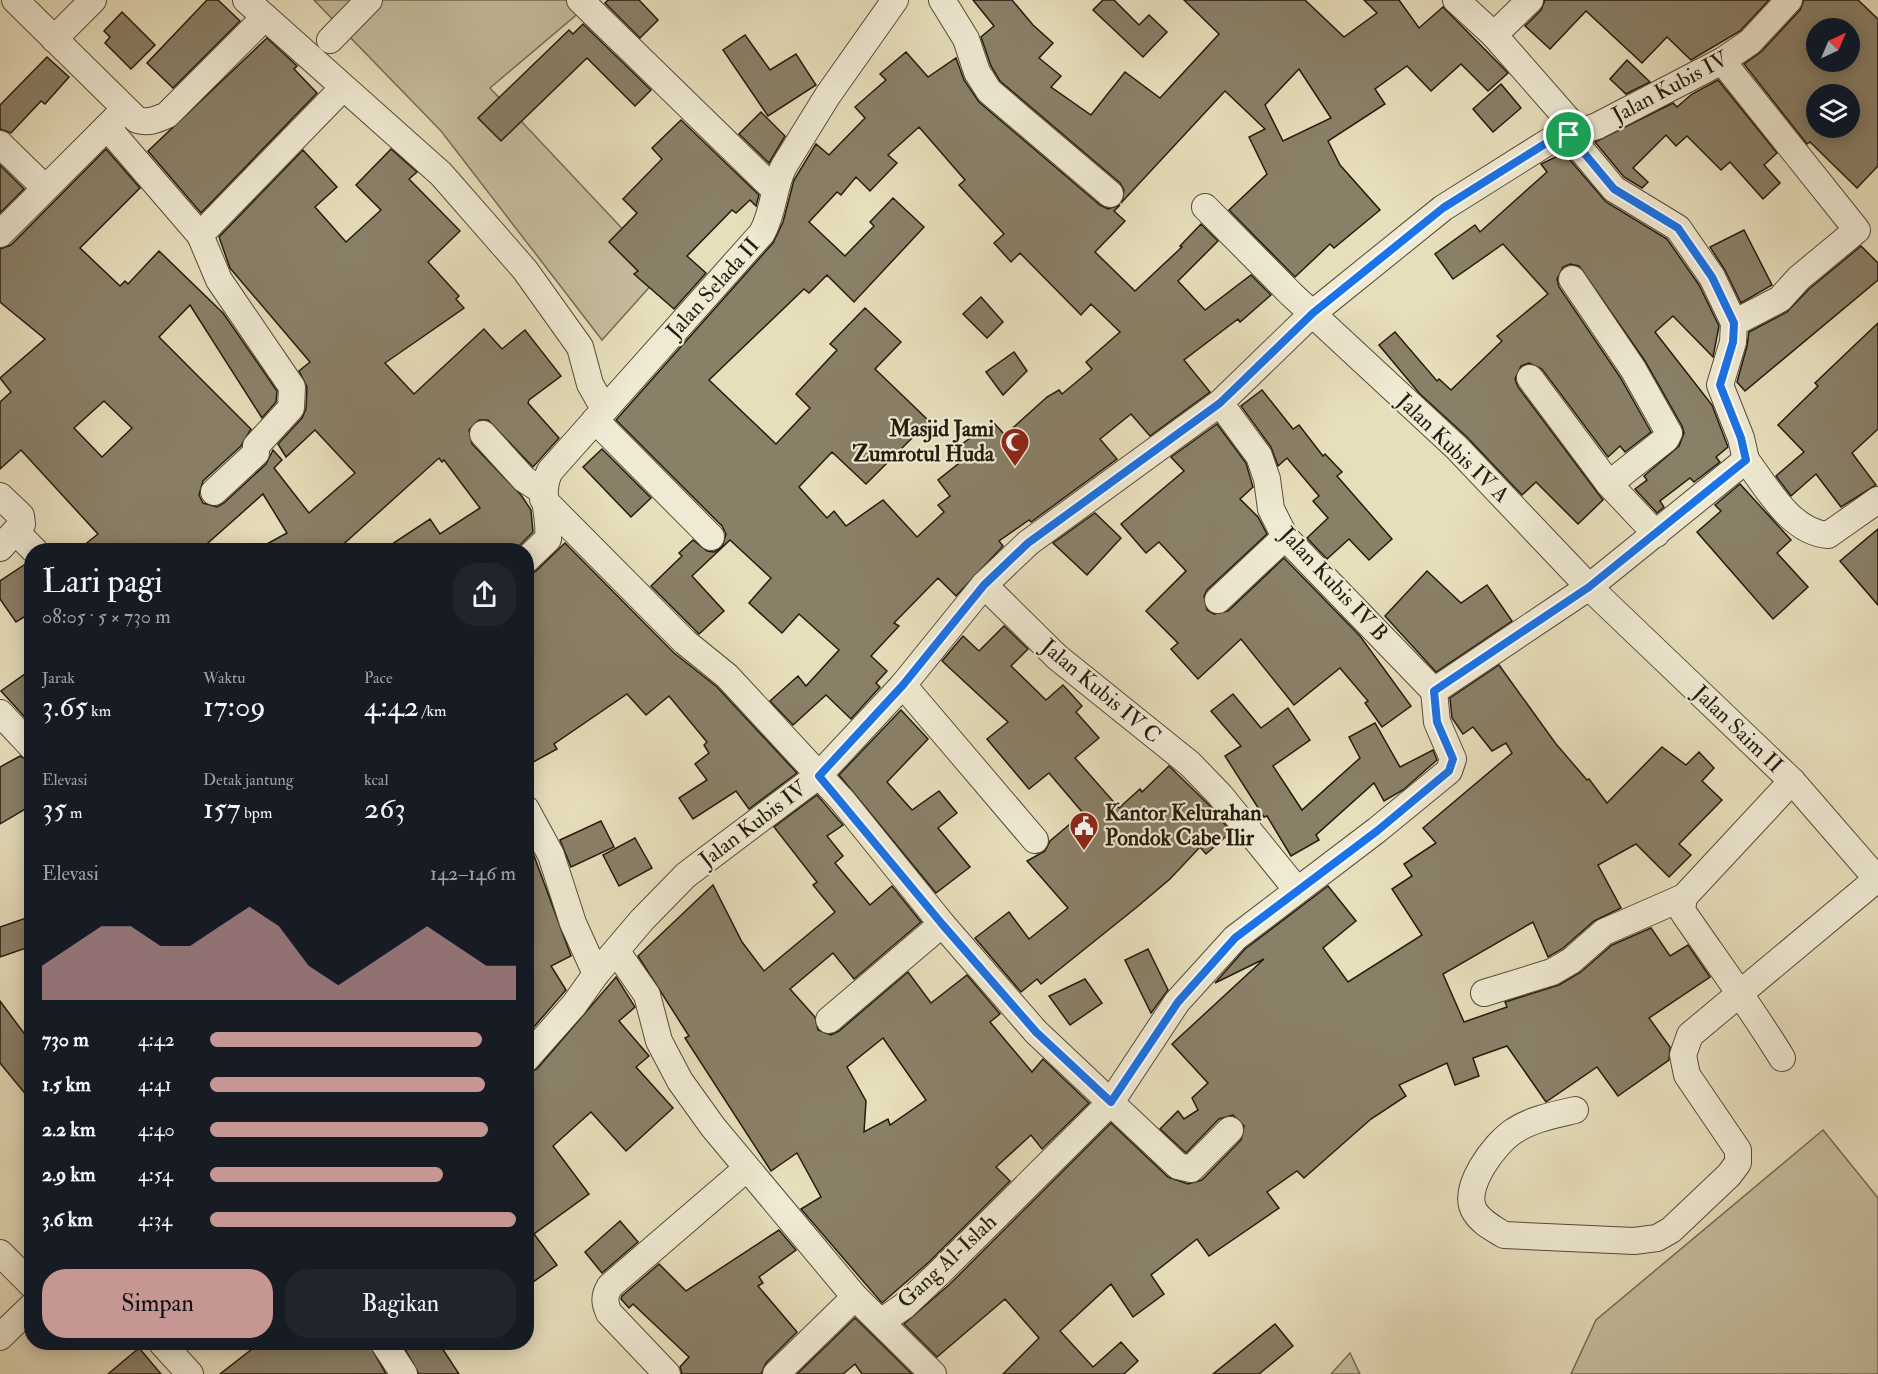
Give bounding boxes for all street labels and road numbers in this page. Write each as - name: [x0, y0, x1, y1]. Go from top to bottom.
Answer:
- street label: Jalan Kubis IV: [1606, 44, 1734, 130]
- street label: Jalan Selada II: [660, 232, 766, 345]
- street label: Jalan Kubis IV A: [1390, 386, 1515, 509]
- street label: Jalan Kubis IV B: [1273, 520, 1394, 647]
- street label: Jalan Kubis IV C: [1034, 632, 1167, 749]
- street label: Jalan Saim II: [1686, 678, 1789, 779]
- street label: Jalan Kubis IV: [693, 774, 814, 874]
- street label: Gang Al-Islah: [891, 1208, 1003, 1314]

